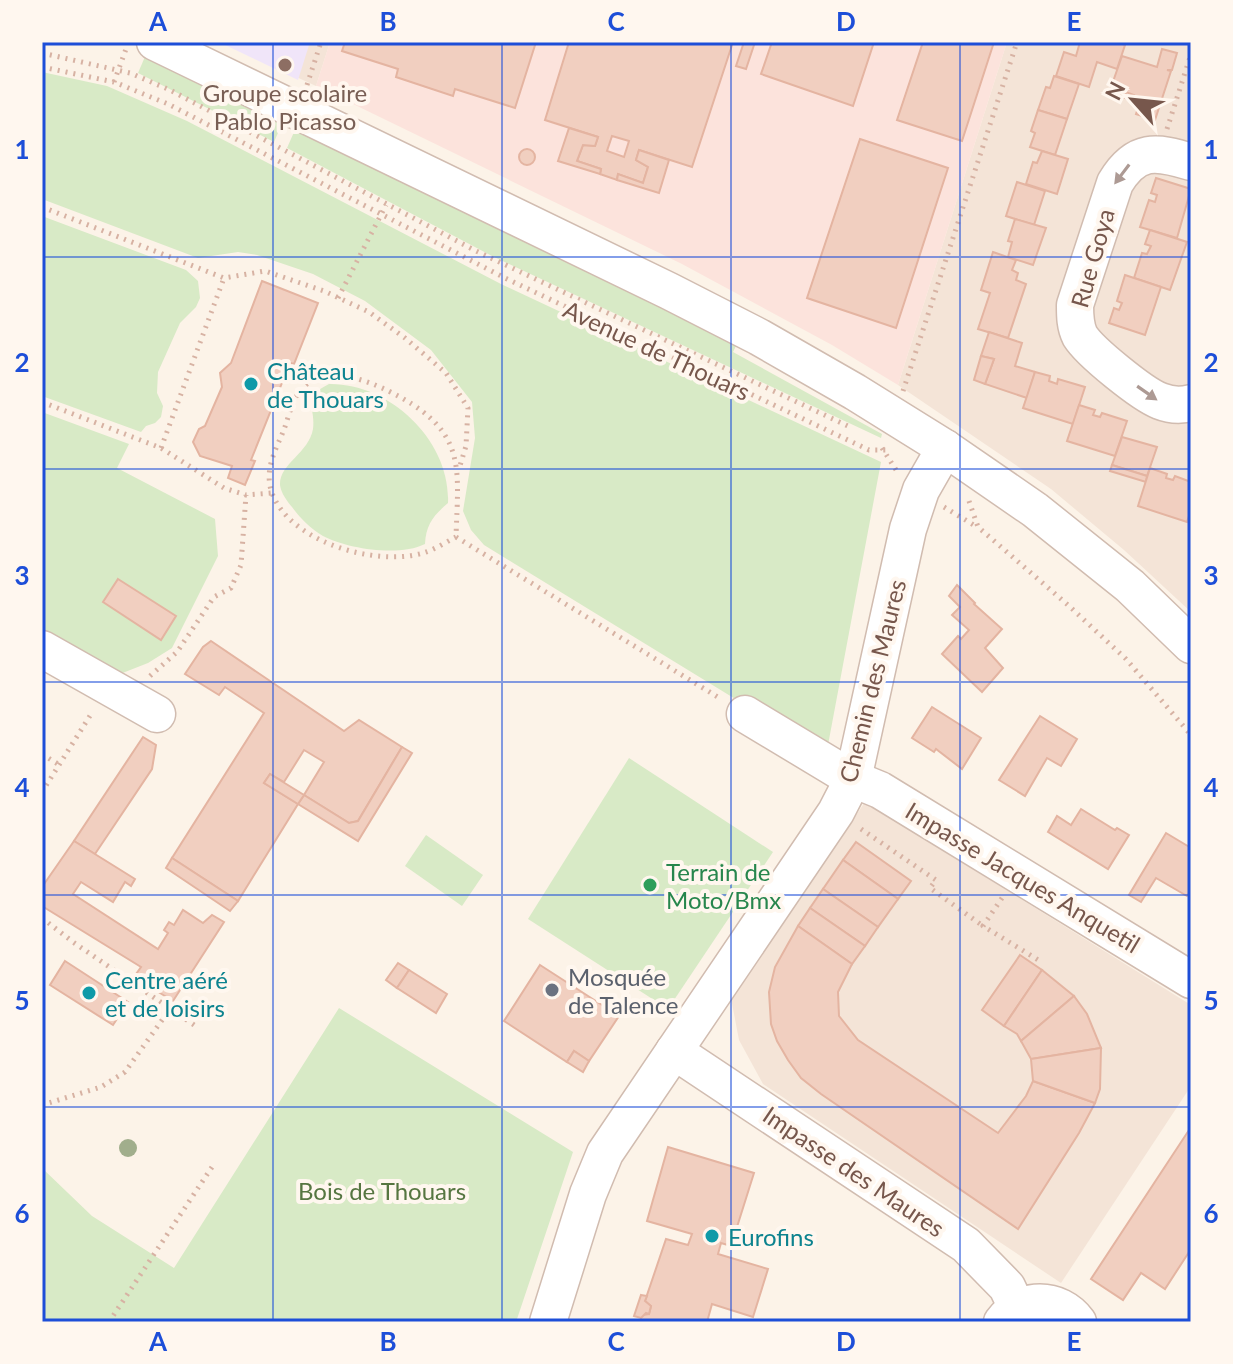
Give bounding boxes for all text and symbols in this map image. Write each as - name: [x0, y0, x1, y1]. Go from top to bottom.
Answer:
- text: A: [148, 5, 168, 37]
- text: B: [379, 5, 397, 37]
- text: C: [607, 5, 625, 37]
- text: D: [836, 5, 856, 37]
- text: E: [1067, 5, 1081, 37]
- marker: Groupe scolaire Pablo Picasso: [276, 56, 294, 74]
- north arrow: [1093, 60, 1173, 140]
- text: N: [1099, 77, 1131, 104]
- place label: Groupe scolaire Pablo Picasso: [203, 78, 367, 135]
- text: 1: [14, 133, 30, 165]
- text: 1: [1203, 133, 1219, 165]
- one-way arrow: [1115, 164, 1131, 184]
- street label: Rue Goya: [1064, 205, 1120, 311]
- street label: Avenue de Thouars: [559, 294, 755, 406]
- text: 2: [14, 346, 30, 378]
- text: 2: [1203, 346, 1219, 378]
- place label: Château de Thouars: [267, 356, 384, 413]
- marker: Château de Thouars: [242, 375, 260, 393]
- one-way arrow: [1136, 385, 1157, 400]
- text: 3: [14, 559, 30, 591]
- text: 3: [1203, 559, 1219, 591]
- street label: Chemin des Maures: [833, 576, 911, 786]
- text: 4: [14, 771, 30, 803]
- text: 4: [1203, 771, 1219, 803]
- street label: Impasse Jacques Anquetil: [901, 796, 1145, 958]
- place label: Terrain de Moto/Bmx: [666, 857, 781, 914]
- marker: Terrain de Moto/Bmx: [641, 876, 659, 894]
- place label: Mosquée de Talence: [568, 962, 679, 1019]
- place label: Centre aéré et de loisirs: [105, 965, 228, 1022]
- marker: Mosquée de Talence: [543, 981, 561, 999]
- text: 5: [14, 984, 30, 1016]
- marker: Centre aéré et de loisirs: [80, 984, 98, 1002]
- text: 5: [1203, 984, 1219, 1016]
- street label: Impasse des Maures: [758, 1100, 950, 1242]
- park label: Bois de Thouars: [298, 1176, 466, 1205]
- text: 6: [14, 1197, 30, 1229]
- text: 6: [1203, 1197, 1219, 1229]
- place label: Eurofins: [728, 1222, 814, 1251]
- marker: Eurofins: [703, 1227, 721, 1245]
- text: A: [148, 1325, 168, 1357]
- text: B: [379, 1325, 397, 1357]
- text: C: [607, 1325, 625, 1357]
- text: D: [836, 1325, 856, 1357]
- text: E: [1067, 1325, 1081, 1357]

